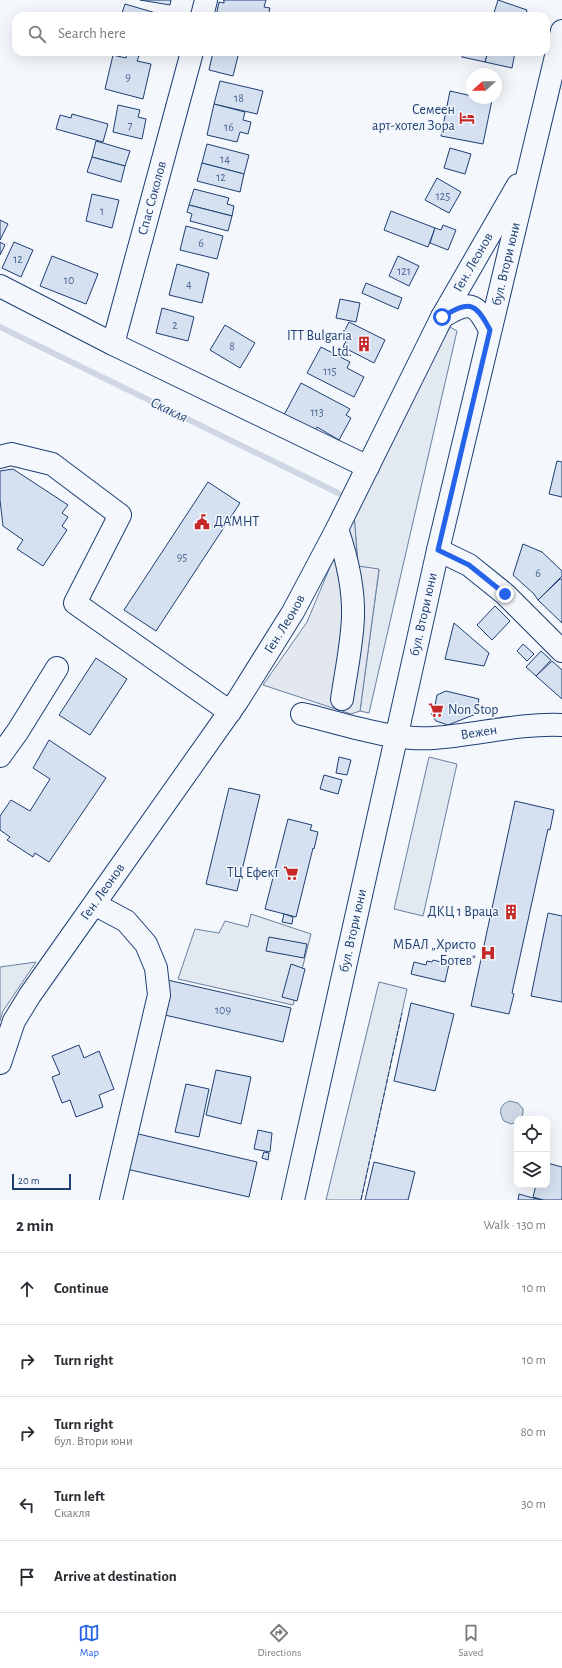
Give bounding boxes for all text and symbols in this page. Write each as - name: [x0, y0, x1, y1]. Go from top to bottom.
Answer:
- search box: [12, 12, 550, 56]
- icon: search: [26, 23, 48, 45]
- text: Search here: [58, 26, 126, 41]
- north arrow: [466, 68, 502, 104]
- house number: 9: [125, 71, 131, 83]
- house number: 18: [234, 92, 244, 104]
- place label: Семеен арт-хотел Зора: [372, 103, 456, 133]
- hotel icon: Семеен арт-хотел Зора: [458, 109, 476, 127]
- house number: 7: [127, 119, 133, 131]
- house number: 16: [224, 121, 234, 133]
- house number: 14: [220, 153, 230, 165]
- street label: Спас Соколов: [136, 160, 169, 237]
- house number: 12: [216, 171, 226, 183]
- house number: 125: [436, 190, 450, 202]
- house number: 1: [100, 205, 104, 217]
- street label: бул. Втори юни: [490, 221, 523, 307]
- street label: Ген. Леонов: [451, 230, 496, 295]
- house number: 6: [198, 237, 204, 249]
- house number: 12: [13, 253, 23, 265]
- house number: 121: [397, 265, 411, 277]
- house number: 10: [64, 274, 74, 286]
- house number: 4: [186, 278, 192, 290]
- route start: [433, 308, 451, 326]
- house number: 2: [172, 319, 178, 331]
- place label: ITT Bulgaria Ltd.: [287, 329, 353, 359]
- building icon: ITT Bulgaria Ltd.: [355, 335, 373, 353]
- house number: 8: [229, 340, 235, 352]
- house number: 115: [323, 365, 337, 377]
- water label: Скакля: [148, 395, 190, 425]
- house number: 113: [310, 406, 324, 418]
- public building icon: ДАМНТ: [193, 513, 211, 531]
- place label: ДАМНТ: [214, 515, 260, 529]
- house number: 95: [177, 551, 187, 563]
- house number: 6: [535, 567, 541, 579]
- street label: бул. Втори юни: [408, 571, 440, 657]
- route end: [496, 585, 514, 603]
- street label: Ген. Леонов: [262, 592, 308, 656]
- supermarket icon: Non Stop: [427, 701, 445, 719]
- place label: Non Stop: [448, 703, 498, 717]
- street label: Вежен: [460, 723, 498, 742]
- street label: Ген. Леонов: [78, 861, 127, 923]
- supermarket icon: ТЦ Ефект: [282, 864, 300, 882]
- place label: ТЦ Ефект: [227, 866, 280, 880]
- street label: бул. Втори юни: [337, 888, 369, 974]
- building icon: ДКЦ 1 Враца: [502, 903, 520, 921]
- place label: ДКЦ 1 Враца: [427, 905, 500, 919]
- place label: МБАЛ „Христо Ботев": [393, 938, 476, 968]
- hospital icon: МБАЛ „Христо Ботев": [479, 944, 497, 962]
- house number: 109: [215, 1004, 231, 1016]
- map controls: [514, 1116, 550, 1188]
- button: locate: [514, 1116, 550, 1152]
- button: layers: [514, 1152, 550, 1188]
- scale bar: [12, 1172, 71, 1191]
- text: 20 m: [18, 1175, 39, 1186]
- text: 2 min: [16, 1217, 54, 1234]
- text: Walk · 130 m: [483, 1219, 546, 1232]
- icon: ahead: [16, 1278, 38, 1300]
- text: Continue: [54, 1281, 109, 1296]
- text: 10 m: [522, 1282, 546, 1295]
- icon: right: [16, 1350, 38, 1372]
- text: Turn right: [54, 1353, 113, 1368]
- text: 10 m: [522, 1354, 546, 1367]
- text: Turn right: [54, 1417, 113, 1432]
- icon: right: [16, 1422, 38, 1444]
- text: 80 m: [520, 1426, 546, 1439]
- text: бул. Втори юни: [54, 1435, 133, 1448]
- text: Turn left: [54, 1489, 105, 1504]
- icon: left: [16, 1494, 38, 1516]
- text: 30 m: [521, 1498, 546, 1511]
- text: Скакля: [54, 1507, 91, 1520]
- icon: arrive: [16, 1566, 38, 1588]
- text: Arrive at destination: [54, 1569, 177, 1584]
- tab: Map: [78, 1622, 100, 1659]
- tab: Directions: [257, 1622, 301, 1659]
- tab: Saved: [458, 1622, 483, 1659]

